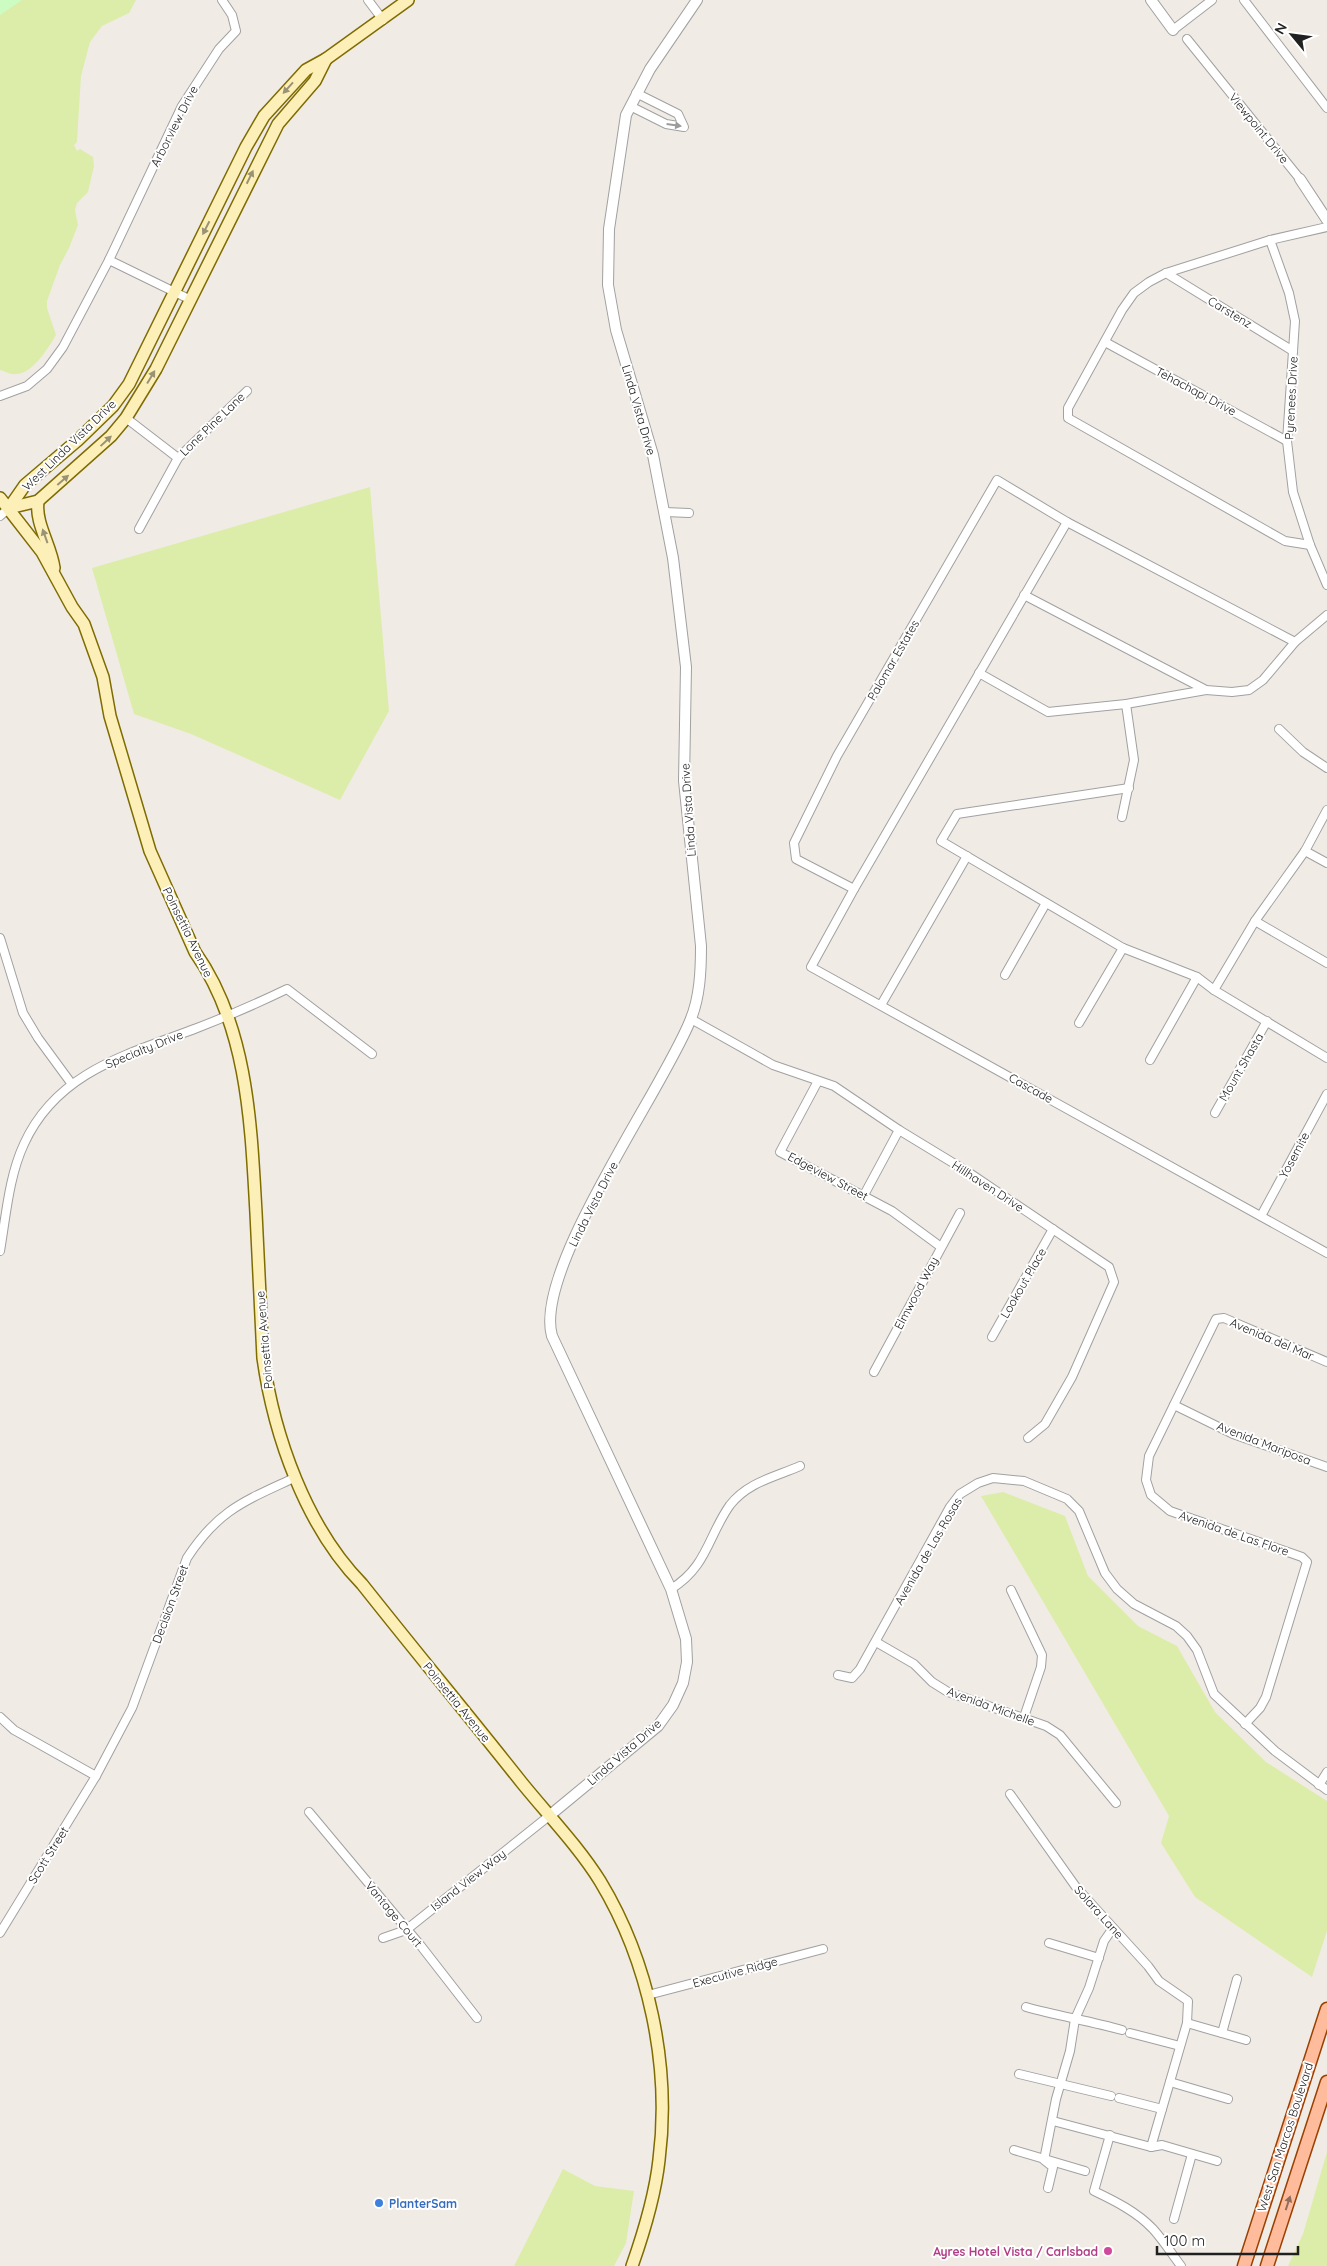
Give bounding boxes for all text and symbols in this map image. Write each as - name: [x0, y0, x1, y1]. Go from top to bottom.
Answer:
- north arrow: [1267, 10, 1317, 60]
- text: N: [1270, 20, 1291, 38]
- one-way arrow: [282, 82, 294, 94]
- street label: Arborview Drive: [147, 83, 201, 169]
- street label: Viewpoint Drive: [1226, 90, 1292, 167]
- one-way arrow: [667, 122, 683, 130]
- one-way arrow: [246, 170, 254, 184]
- one-way arrow: [202, 220, 210, 235]
- street label: Carstenz: [1205, 293, 1255, 331]
- street label: Pyrenees Drive: [1281, 356, 1301, 440]
- street label: Linda Vista Drive: [619, 363, 659, 457]
- street label: Tehachapi Drive: [1153, 363, 1239, 419]
- one-way arrow: [147, 370, 156, 383]
- street label: Lone Pine Lane: [176, 389, 248, 459]
- street label: West Linda Vista Drive: [19, 396, 119, 494]
- one-way arrow: [100, 435, 112, 447]
- one-way arrow: [56, 474, 69, 485]
- one-way arrow: [41, 529, 48, 544]
- street label: Palomar Estates: [864, 617, 922, 703]
- street label: Linda Vista Drive: [677, 763, 699, 857]
- street label: Poinsettia Avenue: [160, 884, 216, 980]
- street label: Specialty Drive: [103, 1026, 185, 1071]
- street label: Mount Shasta: [1215, 1030, 1267, 1104]
- street label: Cascade: [1006, 1070, 1056, 1106]
- street label: Yosemite: [1276, 1129, 1312, 1181]
- street label: Edgeview Street: [785, 1149, 871, 1203]
- street label: Hillhaven Drive: [949, 1157, 1027, 1215]
- street label: Linda Vista Drive: [565, 1159, 621, 1249]
- street label: Lookout Place: [997, 1245, 1049, 1321]
- street label: Elmwood Way: [891, 1254, 941, 1332]
- street label: Poinsettia Avenue: [252, 1290, 276, 1390]
- street label: Avenida del Mar: [1228, 1315, 1317, 1364]
- street label: Avenida Mariposa: [1215, 1418, 1313, 1468]
- street label: Avenida de Las Rosas: [891, 1494, 965, 1607]
- street label: Avenida de Las Flore: [1177, 1507, 1291, 1559]
- street label: Decision Street: [149, 1563, 191, 1645]
- street label: Poinsettia Avenue: [420, 1659, 494, 1745]
- street label: Avenida Michelle: [945, 1683, 1037, 1729]
- street label: Linda Vista Drive: [584, 1716, 664, 1788]
- street label: Scott Street: [25, 1824, 71, 1886]
- street label: Island View Way: [427, 1846, 509, 1914]
- street label: Vantage Court: [362, 1878, 426, 1950]
- street label: Solara Lane: [1071, 1882, 1127, 1942]
- street label: Executive Ridge: [691, 1953, 779, 1991]
- street label: West San Marcos Boulevard: [1254, 2061, 1316, 2213]
- one-way arrow: [1284, 2195, 1292, 2210]
- place label: PlanterSam: [389, 2196, 457, 2211]
- marker: PlanterSam: [373, 2197, 385, 2209]
- scale bar: [1157, 2224, 1298, 2256]
- text: 100 m: [1164, 2231, 1205, 2250]
- place label: Ayres Hotel Vista / Carlsbad: [933, 2244, 1098, 2259]
- marker: Ayres Hotel Vista / Carlsbad: [1102, 2245, 1114, 2257]

